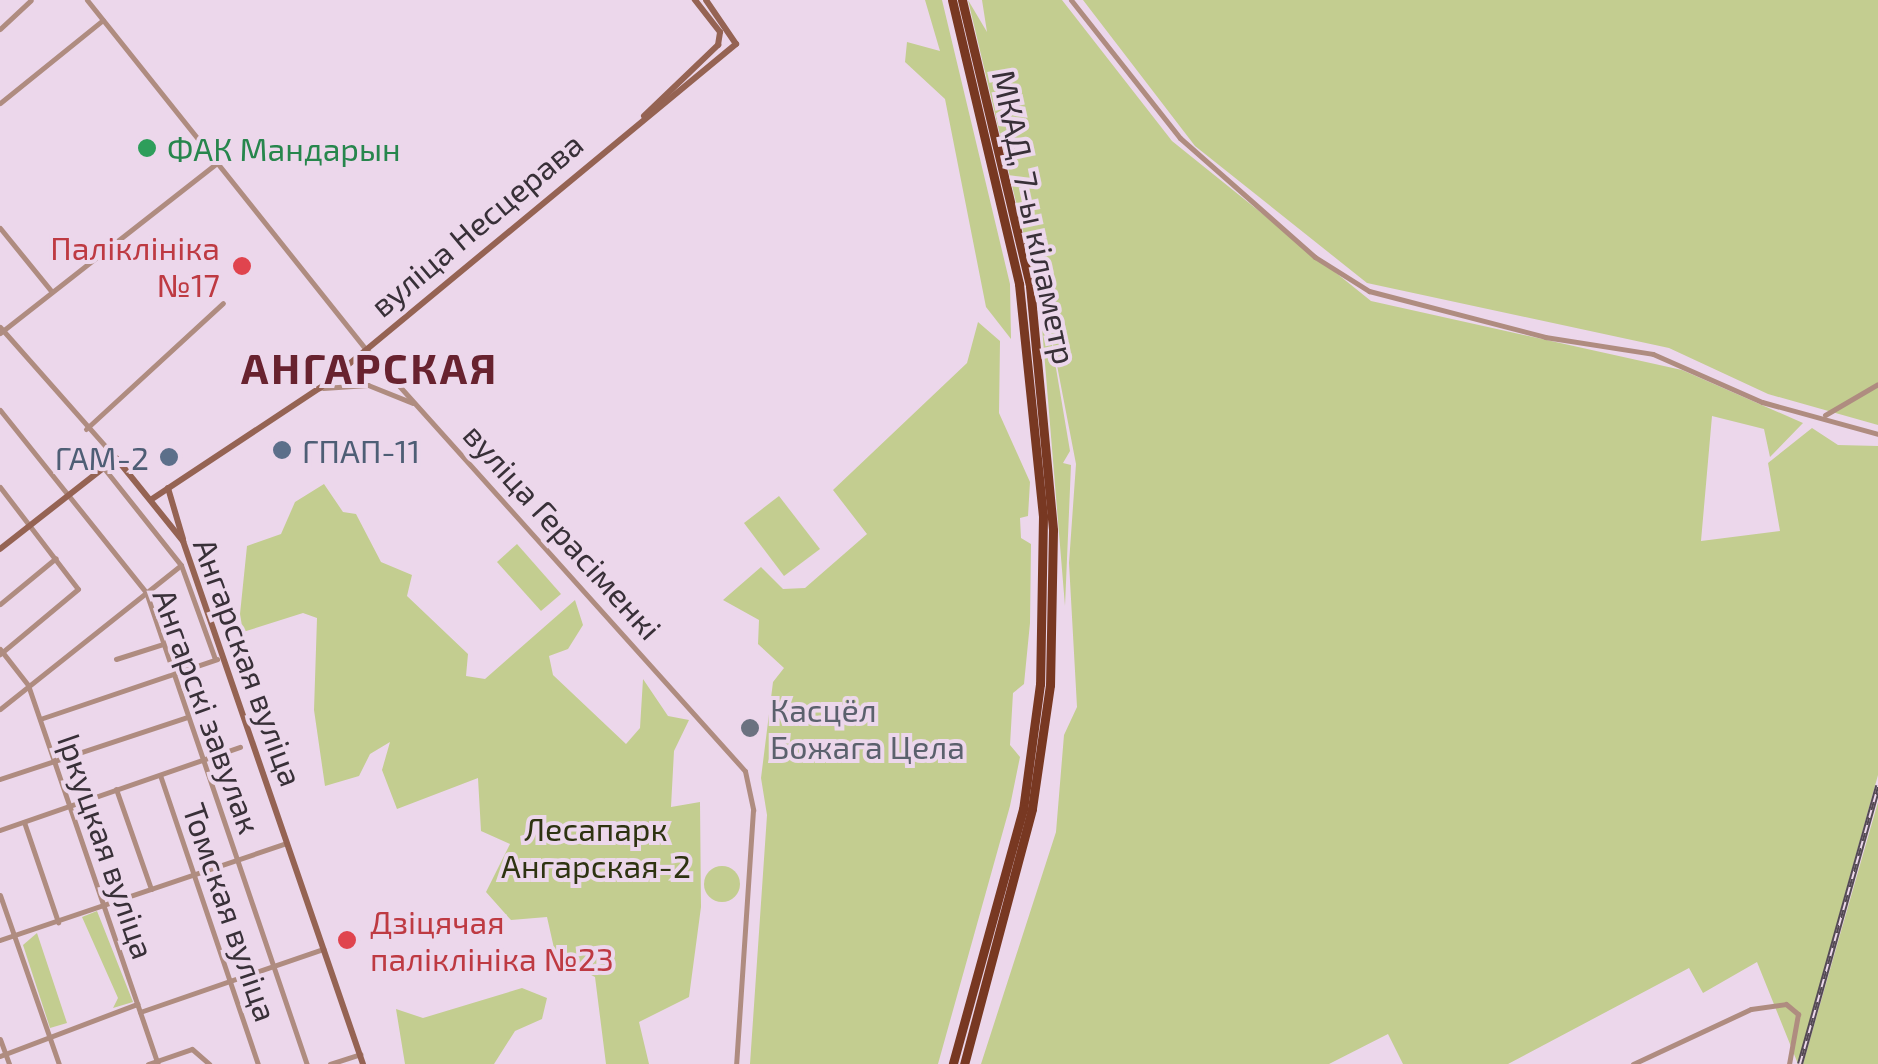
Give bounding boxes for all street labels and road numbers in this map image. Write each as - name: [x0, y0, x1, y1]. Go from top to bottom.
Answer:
- street label: МКАД, 7-ы кіламетр: [985, 66, 1085, 368]
- street label: вуліца Несцерава: [362, 124, 590, 324]
- street label: вуліца Герасіменкі: [456, 415, 670, 647]
- street label: Ангарская вуліца: [186, 533, 312, 791]
- street label: Ангарскі завулак: [146, 583, 270, 839]
- street label: Іркуцкая вуліца: [50, 728, 164, 964]
- street label: Томская вуліца: [176, 798, 286, 1026]

